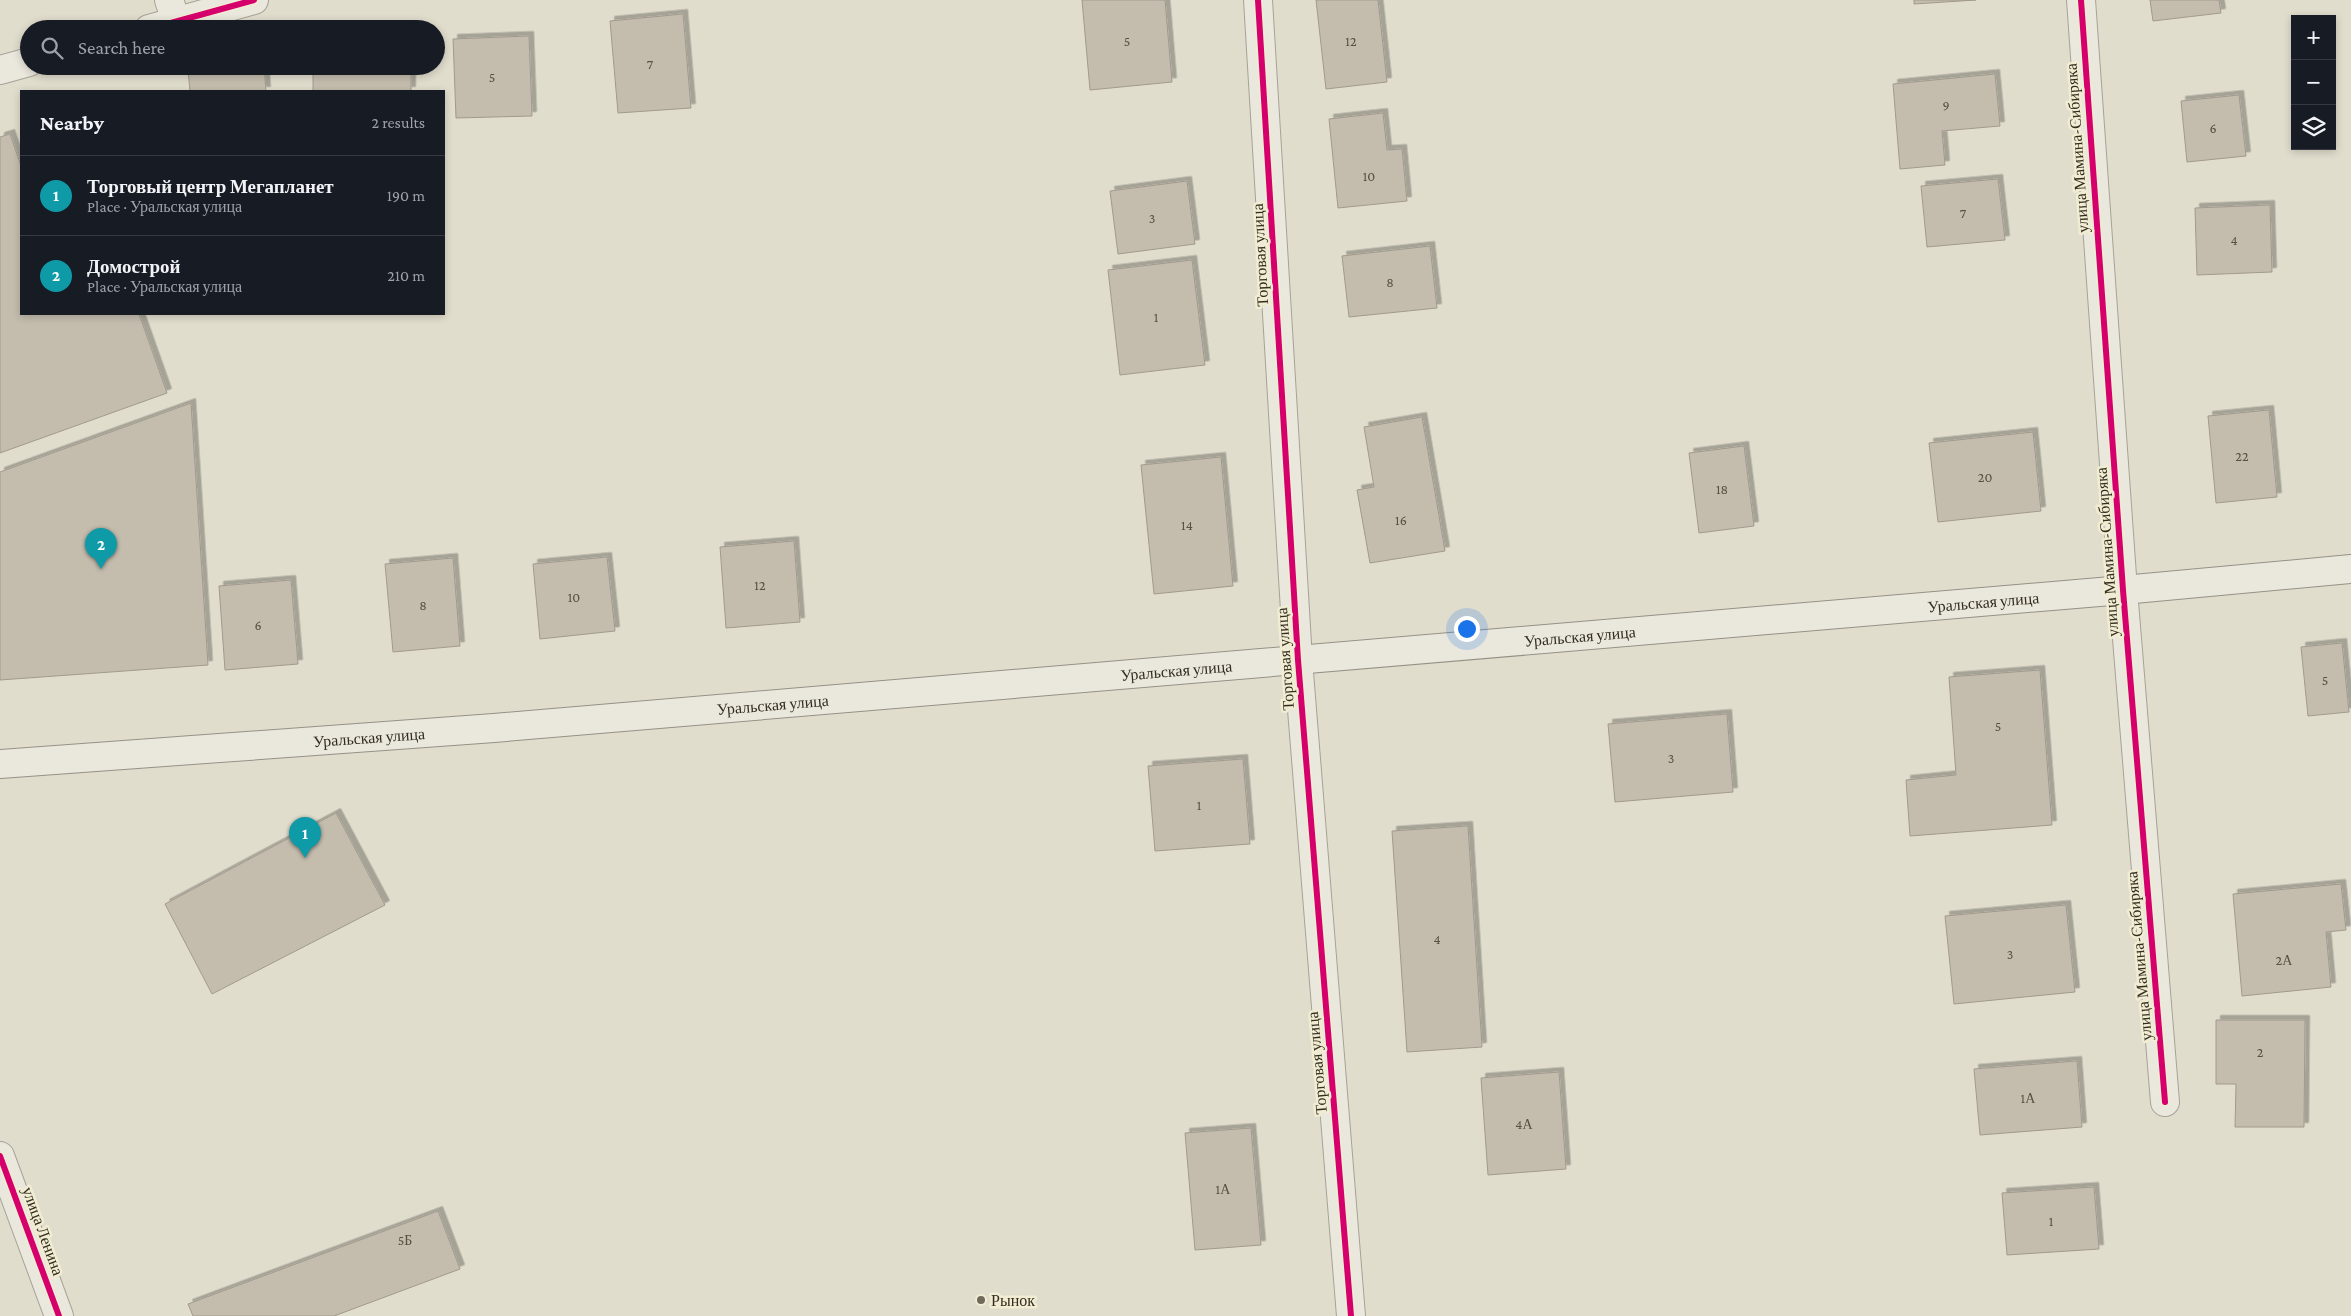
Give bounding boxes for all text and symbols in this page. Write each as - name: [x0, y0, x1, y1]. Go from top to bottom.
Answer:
- map controls: [2291, 15, 2336, 150]
- button: +: [2291, 15, 2336, 60]
- search box: [20, 20, 445, 75]
- house number: 5: [1124, 33, 1130, 49]
- house number: 12: [1345, 33, 1357, 49]
- icon: search: [38, 34, 66, 62]
- text: Search here: [78, 37, 165, 58]
- house number: 7: [647, 56, 654, 72]
- button: −: [2291, 60, 2336, 105]
- street label: улица Мамина-Сибиряка: [2063, 63, 2092, 233]
- house number: 5: [489, 69, 495, 85]
- house number: 9: [1942, 97, 1950, 113]
- button: layers: [2291, 105, 2336, 150]
- text: Nearby: [40, 111, 104, 135]
- text: 2 results: [372, 114, 425, 131]
- house number: 6: [2209, 120, 2217, 136]
- house number: 10: [1363, 168, 1375, 184]
- text: Торговый центр Мегапланет: [87, 176, 334, 197]
- text: 1: [53, 187, 59, 204]
- text: 190 m: [387, 187, 425, 204]
- text: Place · Уральская улица: [87, 198, 242, 215]
- street label: Торговая улица: [1249, 203, 1272, 307]
- house number: 7: [1960, 205, 1967, 221]
- house number: 3: [1149, 210, 1155, 226]
- house number: 4: [2230, 232, 2238, 248]
- text: Домострой: [87, 256, 180, 277]
- text: 2: [52, 267, 60, 284]
- text: 210 m: [387, 267, 425, 284]
- house number: 8: [1386, 274, 1394, 290]
- text: Place · Уральская улица: [87, 278, 242, 295]
- house number: 1: [1154, 309, 1159, 325]
- house number: 22: [2235, 448, 2249, 464]
- street label: улица Мамина-Сибиряка: [2093, 467, 2122, 637]
- house number: 20: [1978, 469, 1992, 485]
- house number: 18: [1716, 481, 1728, 497]
- house number: 16: [1395, 512, 1407, 528]
- house number: 14: [1181, 517, 1193, 533]
- pin: 2: [85, 528, 117, 569]
- house number: 12: [754, 577, 766, 593]
- house number: 10: [568, 589, 580, 605]
- street label: Уральская улица: [1927, 589, 2040, 615]
- house number: 8: [419, 597, 427, 613]
- street label: Торговая улица: [1273, 607, 1298, 711]
- your location: [1454, 616, 1480, 642]
- house number: 6: [254, 617, 262, 633]
- street label: Уральская улица: [1523, 623, 1636, 649]
- street label: Уральская улица: [1120, 657, 1233, 684]
- house number: 5: [2322, 672, 2328, 688]
- street label: Уральская улица: [716, 691, 829, 718]
- house number: 5: [1995, 718, 2001, 734]
- street label: Уральская улица: [313, 725, 426, 750]
- house number: 3: [1668, 750, 1674, 766]
- house number: 1: [1197, 797, 1202, 813]
- pin: 1: [289, 817, 321, 858]
- street label: улица Мамина-Сибиряка: [2123, 871, 2156, 1041]
- house number: 4: [1433, 931, 1441, 947]
- house number: 3: [2007, 946, 2013, 962]
- house number: 2А: [2276, 952, 2293, 968]
- street label: Торговая улица: [1304, 1011, 1331, 1115]
- house number: 2: [2257, 1044, 2264, 1060]
- house number: 1А: [2021, 1090, 2036, 1106]
- house number: 4А: [1515, 1116, 1534, 1132]
- house number: 1А: [1216, 1181, 1231, 1197]
- street label: улица Ленина: [18, 1184, 67, 1278]
- house number: 1: [2049, 1213, 2054, 1229]
- house number: 5Б: [398, 1232, 412, 1248]
- place label: Рынок: [991, 1292, 1035, 1309]
- marker: Рынок: [975, 1294, 987, 1306]

